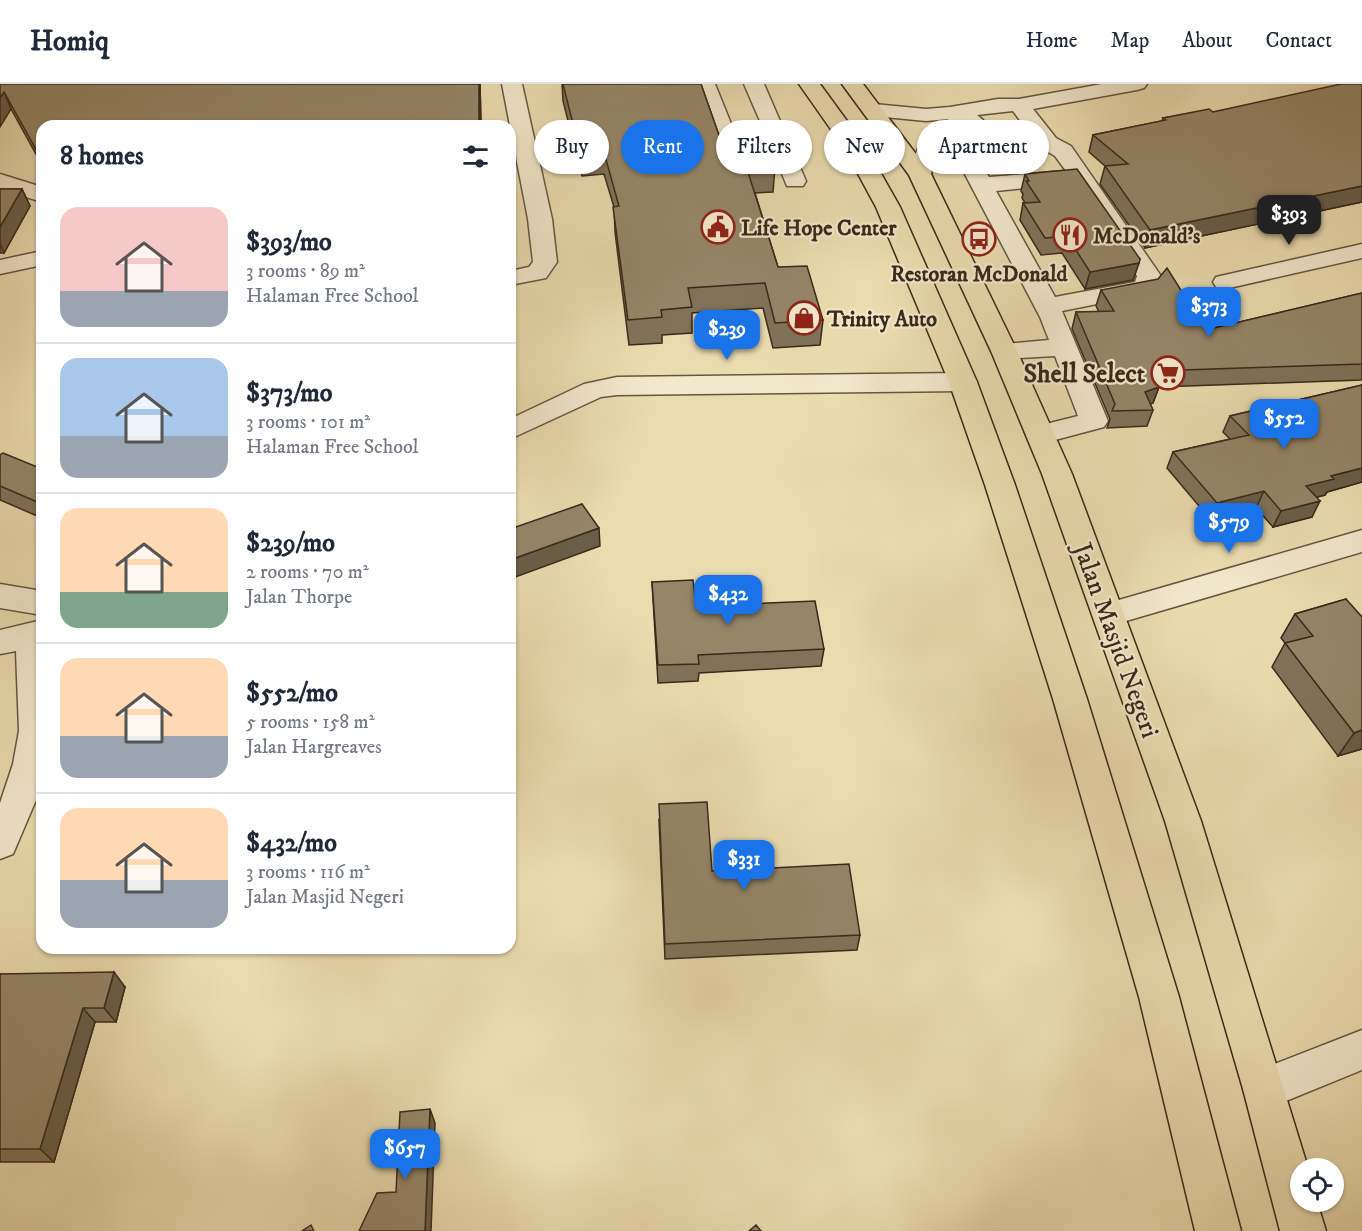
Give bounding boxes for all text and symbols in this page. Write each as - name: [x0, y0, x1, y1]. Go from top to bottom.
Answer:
- text: Homiq: [30, 24, 109, 59]
- text: Home: [1026, 28, 1078, 54]
- text: Map: [1111, 28, 1149, 54]
- text: About: [1182, 28, 1233, 54]
- text: Contact: [1266, 28, 1332, 54]
- chip: Buy: [534, 120, 609, 174]
- chip: Rent: [621, 120, 704, 174]
- chip: Filters: [716, 120, 812, 174]
- chip: New: [824, 120, 905, 174]
- chip: Apartment: [917, 120, 1049, 174]
- text: 8 homes: [60, 140, 144, 173]
- icon: filters: [459, 140, 492, 173]
- pin: $393: [1253, 195, 1325, 246]
- text: $393: [1271, 202, 1307, 227]
- public building icon: Life Hope Center: [700, 209, 736, 245]
- place label: Life Hope Center: [741, 215, 897, 242]
- restaurant icon: McDonald's: [1052, 217, 1088, 253]
- bus stop icon: Restoran McDonald: [961, 221, 997, 257]
- place label: McDonald's: [1093, 223, 1201, 250]
- text: $393/mo: [246, 226, 332, 259]
- icon: home: [108, 231, 180, 303]
- text: 3 rooms · 89 m²: [246, 259, 365, 284]
- place label: Restoran McDonald: [890, 261, 1069, 288]
- text: Halaman Free School: [246, 284, 419, 309]
- pin: $373: [1173, 287, 1245, 338]
- text: $373: [1191, 294, 1227, 319]
- shop icon: Trinity Auto: [786, 300, 822, 336]
- place label: Trinity Auto: [826, 306, 937, 333]
- pin: $239: [691, 310, 763, 361]
- text: $239: [708, 317, 746, 342]
- supermarket icon: Shell Select: [1150, 355, 1186, 391]
- place label: Shell Select: [1023, 358, 1146, 391]
- text: $373/mo: [246, 377, 332, 410]
- icon: home: [108, 382, 180, 454]
- pin: $552: [1248, 399, 1320, 450]
- text: $552: [1264, 406, 1304, 431]
- text: 3 rooms · 101 m²: [246, 410, 370, 435]
- text: Halaman Free School: [246, 435, 419, 460]
- pin: $579: [1193, 503, 1265, 554]
- text: $579: [1208, 510, 1250, 535]
- text: $239/mo: [246, 527, 335, 560]
- icon: home: [108, 532, 180, 604]
- street label: Jalan Masjid Negeri: [1064, 537, 1166, 743]
- text: 2 rooms · 70 m²: [246, 560, 369, 585]
- pin: $432: [692, 575, 764, 626]
- text: $432: [708, 582, 748, 607]
- text: Jalan Thorpe: [246, 585, 352, 610]
- text: $552/mo: [246, 677, 338, 710]
- icon: home: [108, 682, 180, 754]
- text: 5 rooms · 158 m²: [246, 710, 375, 735]
- text: Jalan Hargreaves: [246, 735, 382, 760]
- text: $432/mo: [246, 827, 337, 860]
- icon: home: [108, 832, 180, 904]
- pin: $331: [708, 840, 780, 891]
- text: $331: [727, 847, 761, 872]
- text: 3 rooms · 116 m²: [246, 860, 370, 885]
- text: Jalan Masjid Negeri: [246, 885, 404, 910]
- pin: $657: [369, 1129, 441, 1180]
- text: $657: [384, 1136, 426, 1161]
- map controls: [1290, 1158, 1344, 1212]
- button: locate: [1290, 1158, 1344, 1212]

